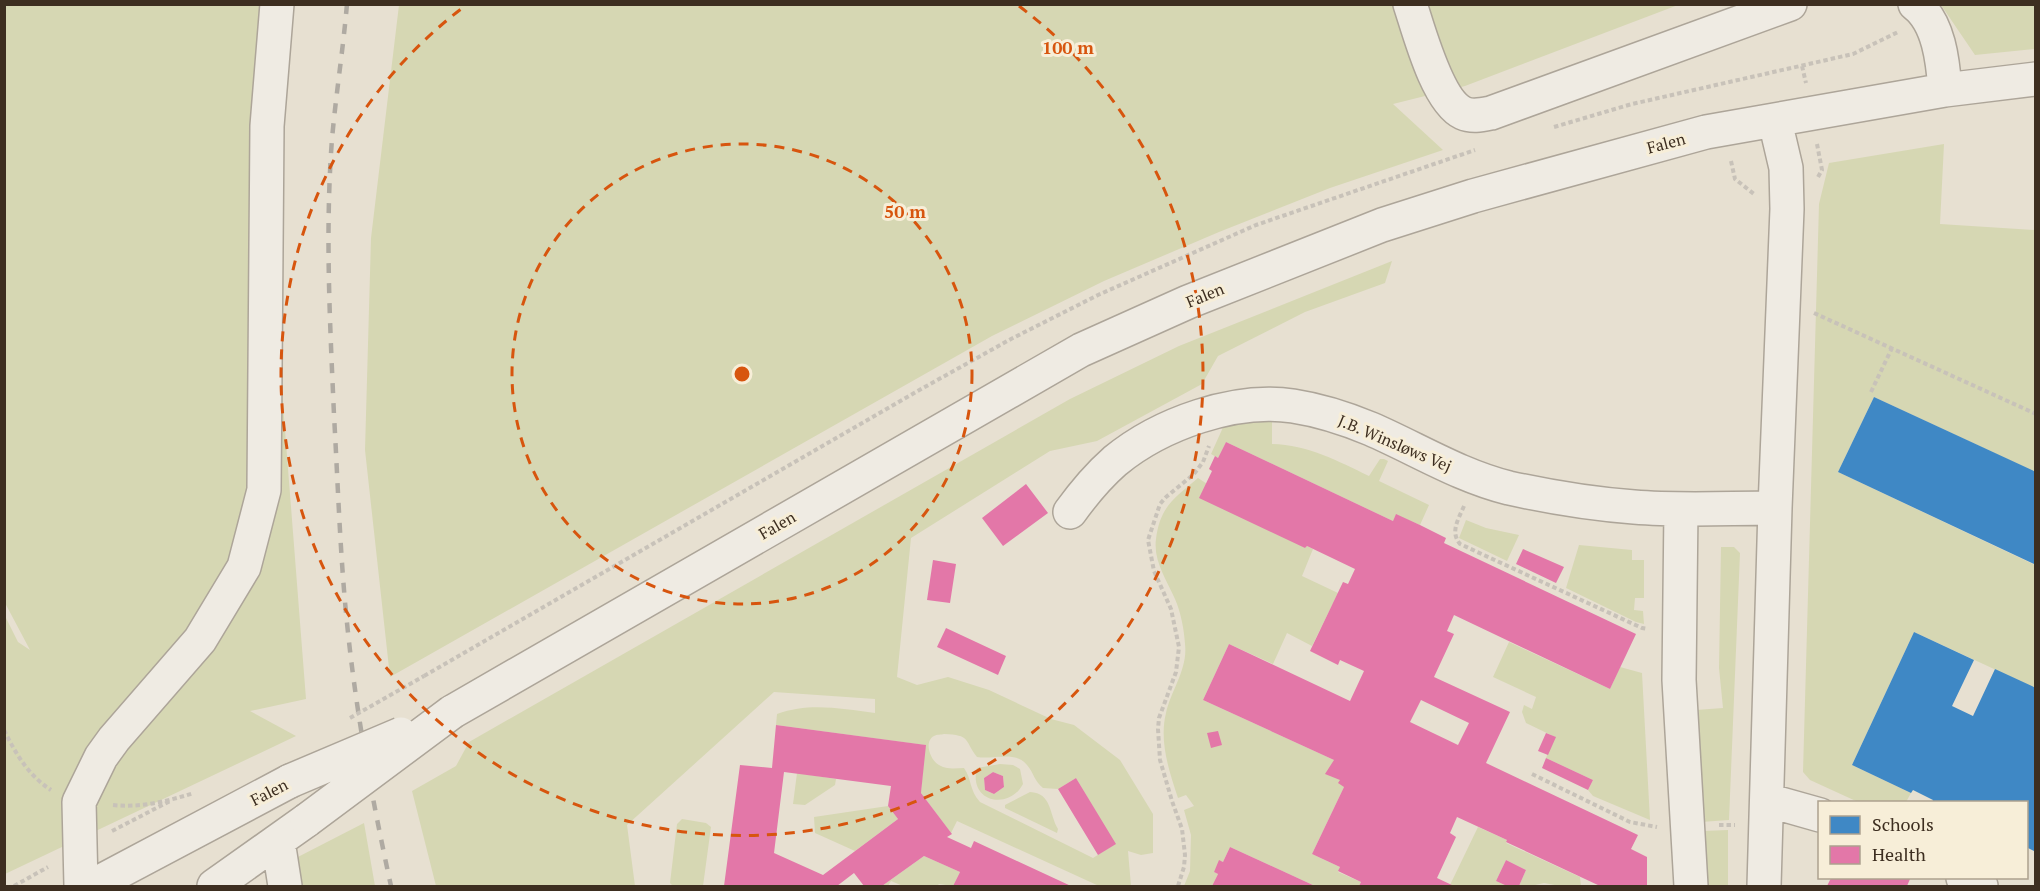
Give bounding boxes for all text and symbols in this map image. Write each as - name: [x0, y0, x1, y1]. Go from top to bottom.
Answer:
- text: 100 m: [1042, 35, 1094, 59]
- street label: Falen: [1644, 127, 1688, 159]
- text: 50 m: [884, 199, 926, 223]
- street label: Falen: [1183, 277, 1228, 313]
- centre of rings: [732, 364, 752, 384]
- street label: J.B. Winsløws Vej: [1335, 409, 1455, 477]
- street label: Falen: [755, 505, 800, 544]
- street label: Falen: [247, 773, 292, 811]
- legend: [1818, 801, 2028, 879]
- text: Schools: [1872, 812, 1934, 836]
- text: Health: [1872, 842, 1926, 866]

